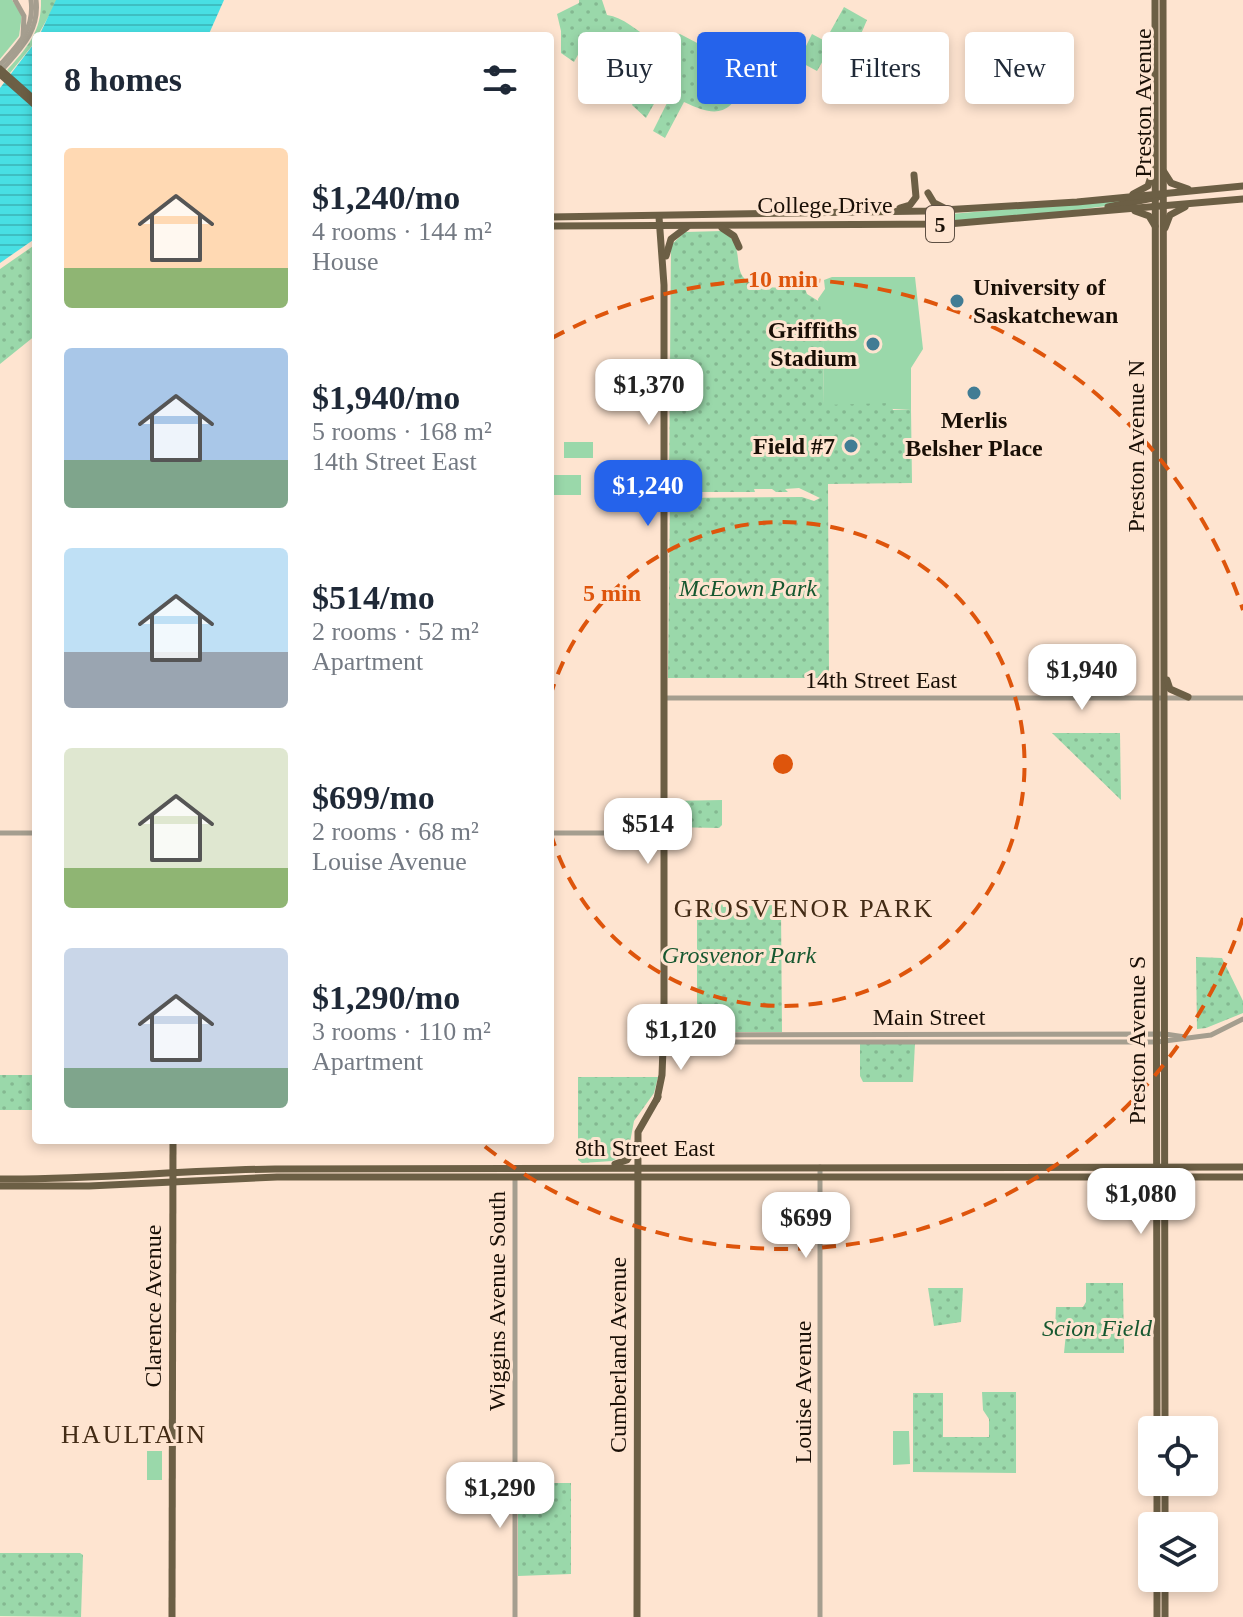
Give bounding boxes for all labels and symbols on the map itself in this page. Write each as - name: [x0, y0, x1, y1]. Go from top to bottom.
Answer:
- street label: Preston Avenue: [1130, 28, 1156, 178]
- street label: College Drive: [757, 192, 893, 218]
- road number: 5: [926, 206, 954, 242]
- text: 10 min: [748, 266, 818, 292]
- place label: University of Saskatchewan: [973, 274, 1118, 328]
- marker: University of Saskatchewan: [948, 292, 966, 310]
- place label: Griffiths Stadium: [768, 317, 857, 371]
- marker: Griffiths Stadium: [864, 335, 882, 353]
- pin: $1,370: [584, 359, 714, 427]
- street label: Preston Avenue N: [1123, 360, 1149, 532]
- marker: Merlis Belsher Place: [965, 384, 983, 402]
- place label: Merlis Belsher Place: [905, 407, 1043, 461]
- place label: Field #7: [753, 433, 835, 459]
- marker: Field #7: [842, 437, 860, 455]
- pin: $1,240: [583, 460, 713, 528]
- park label: McEown Park: [678, 575, 817, 601]
- text: 5 min: [583, 580, 641, 606]
- pin: $1,940: [1017, 644, 1147, 712]
- street label: 14th Street East: [805, 667, 957, 693]
- centre of rings: [769, 750, 797, 778]
- pin: $514: [601, 798, 695, 866]
- district label: GROSVENOR PARK: [674, 894, 934, 923]
- park label: Grosvenor Park: [662, 942, 817, 968]
- street label: Preston Avenue S: [1124, 956, 1150, 1124]
- pin: $1,120: [616, 1004, 746, 1072]
- street label: Main Street: [873, 1004, 986, 1030]
- street label: 8th Street East: [575, 1135, 715, 1161]
- pin: $1,080: [1076, 1168, 1206, 1236]
- street label: Wiggins Avenue South: [484, 1191, 510, 1411]
- pin: $699: [759, 1192, 853, 1260]
- street label: Clarence Avenue: [140, 1225, 166, 1387]
- street label: Cumberland Avenue: [605, 1257, 631, 1453]
- park label: Scion Field: [1042, 1315, 1153, 1341]
- street label: Louise Avenue: [790, 1321, 816, 1463]
- district label: HAULTAIN: [61, 1420, 207, 1449]
- pin: $1,290: [435, 1462, 565, 1530]

